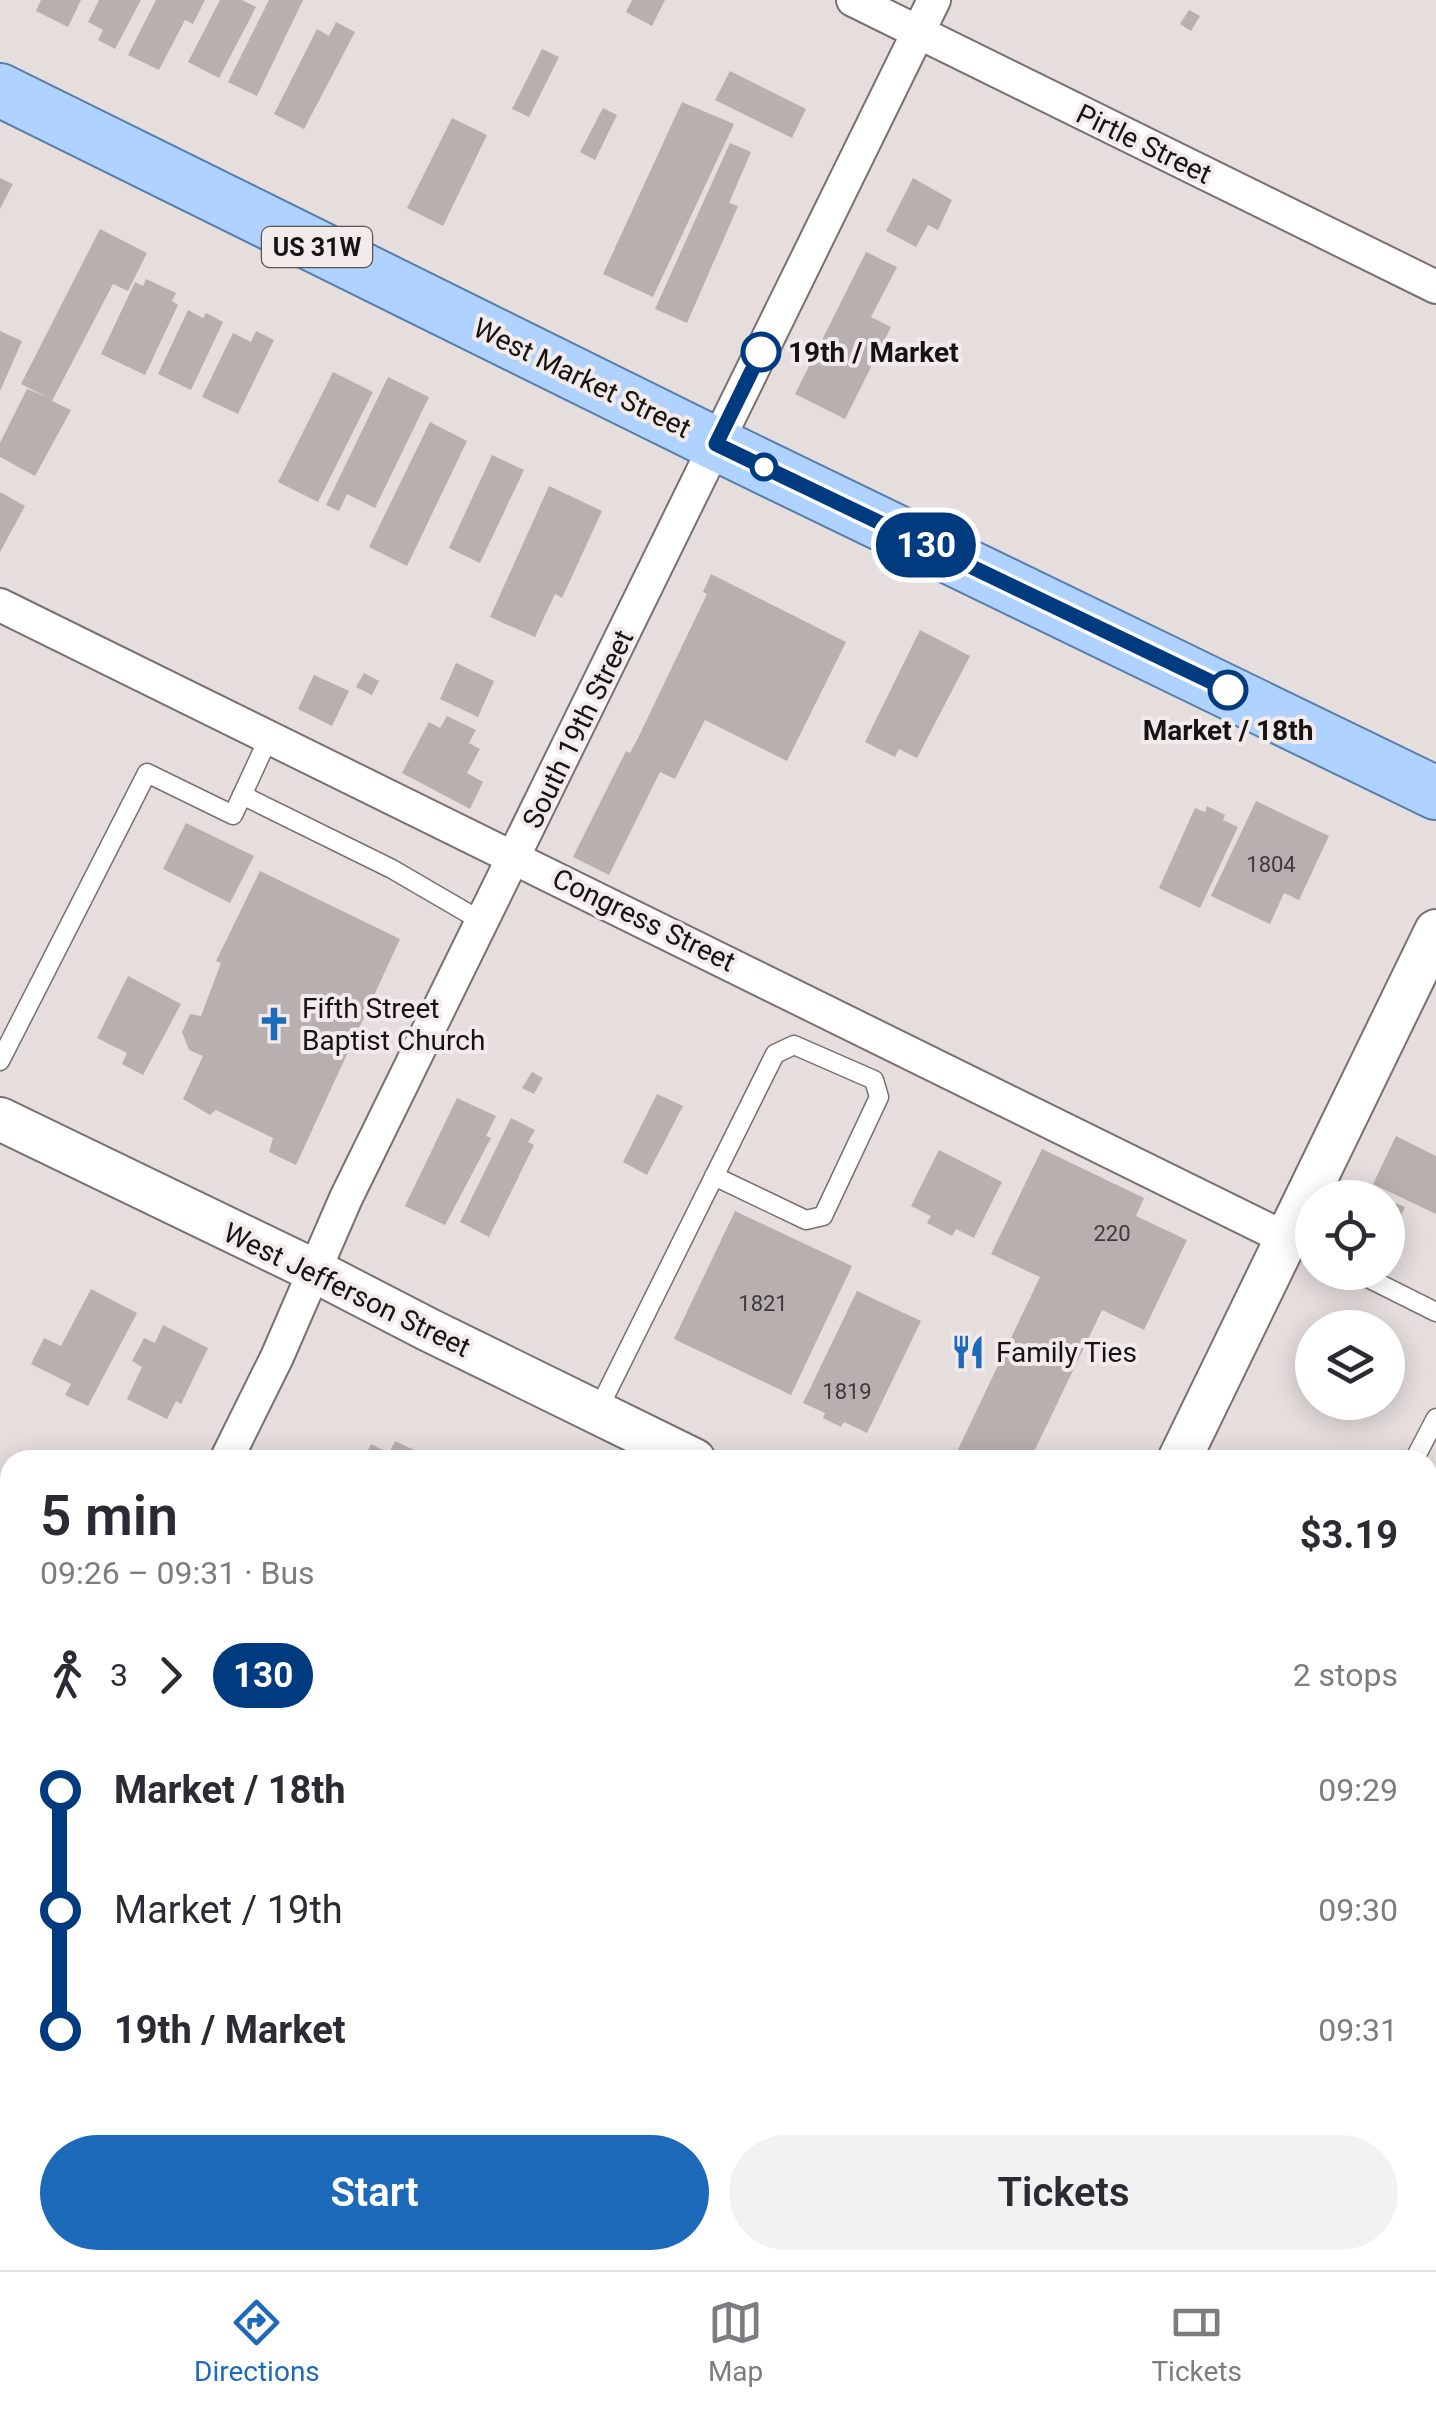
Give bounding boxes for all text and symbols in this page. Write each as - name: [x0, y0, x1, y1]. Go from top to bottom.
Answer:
- street label: Pirtle Street: [1071, 97, 1217, 191]
- road number: US 31W: [262, 227, 372, 267]
- street label: West Market Street: [468, 311, 696, 445]
- marker: 19th / Market: [742, 333, 780, 371]
- place label: 19th / Market: [788, 336, 959, 369]
- unlabelled marker: [751, 454, 777, 480]
- line badge: 130: [868, 512, 984, 578]
- text: 130: [896, 525, 956, 566]
- street label: South 19th Street: [516, 625, 640, 833]
- marker: Market / 18th: [1209, 671, 1247, 709]
- place label: Market / 18th: [1143, 714, 1313, 747]
- house number: 1804: [1246, 852, 1296, 877]
- street label: Congress Street: [547, 862, 741, 978]
- place label: Fifth Street Baptist Church: [302, 992, 485, 1057]
- church icon: Fifth Street Baptist Church: [255, 1005, 293, 1043]
- map controls: [1295, 1180, 1405, 1420]
- button: locate: [1295, 1180, 1405, 1290]
- street label: West Jefferson Street: [218, 1216, 476, 1364]
- house number: 220: [1093, 1221, 1131, 1246]
- house number: 1821: [738, 1291, 788, 1316]
- button: layers: [1295, 1310, 1405, 1420]
- restaurant icon: Family Ties: [949, 1333, 987, 1371]
- place label: Family Ties: [996, 1336, 1137, 1369]
- house number: 1819: [822, 1379, 872, 1404]
- text: 5 min: [40, 1484, 178, 1548]
- text: $3.19: [1300, 1513, 1398, 1557]
- text: 09:26 – 09:31 · Bus: [40, 1554, 315, 1592]
- icon: walk: [40, 1648, 95, 1703]
- icon: forward: [143, 1648, 198, 1703]
- text: 130: [233, 1655, 293, 1696]
- text: 3: [110, 1656, 128, 1694]
- text: 2 stops: [1293, 1656, 1398, 1694]
- text: Market / 18th: [114, 1768, 346, 1812]
- text: 09:29: [1318, 1771, 1398, 1809]
- text: Market / 19th: [114, 1888, 343, 1932]
- text: 09:30: [1318, 1891, 1398, 1929]
- text: 19th / Market: [114, 2008, 346, 2052]
- text: 09:31: [1318, 2011, 1398, 2049]
- button: Start: [40, 2135, 709, 2250]
- button: Tickets: [729, 2135, 1398, 2250]
- tab: Directions: [194, 2295, 320, 2388]
- tab: Map: [708, 2295, 763, 2388]
- tab: Tickets: [1151, 2295, 1242, 2388]

